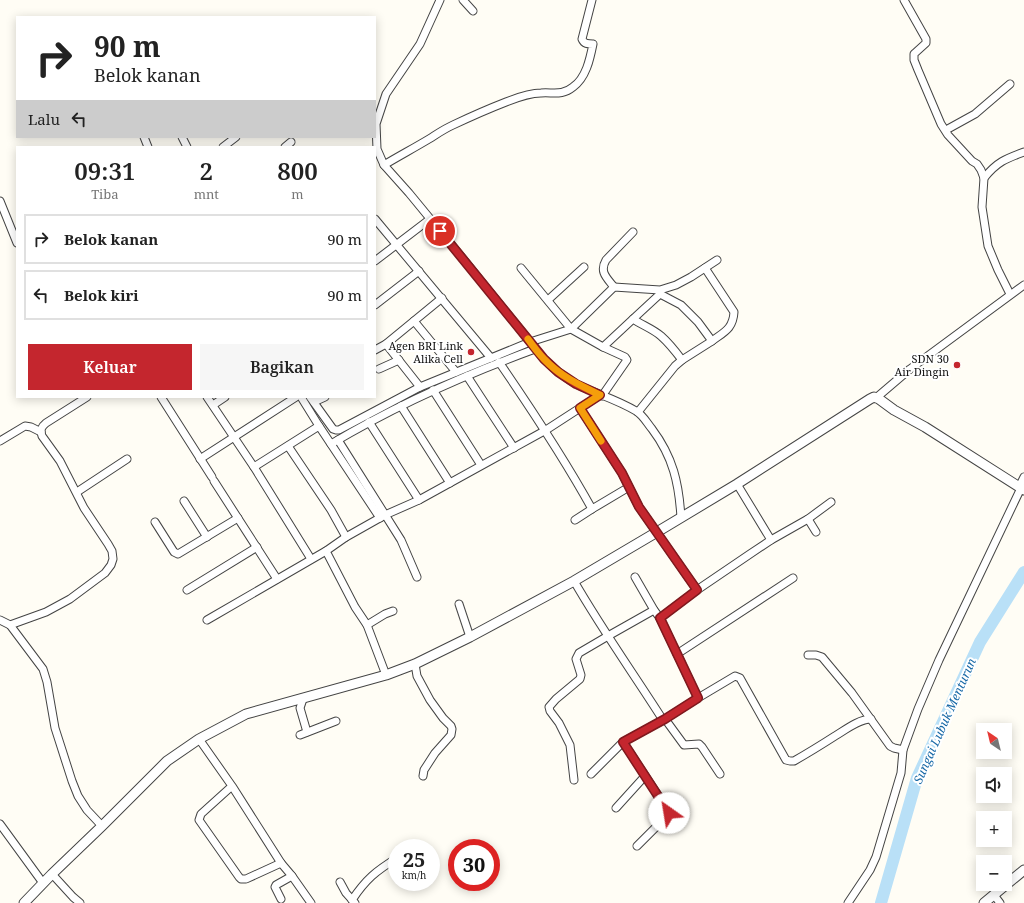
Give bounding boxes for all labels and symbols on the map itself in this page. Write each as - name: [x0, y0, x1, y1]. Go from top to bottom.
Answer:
- pin: [423, 214, 457, 248]
- place label: Agen BRI Link Alika Cell: [388, 338, 464, 366]
- marker: Agen BRI Link Alika Cell: [466, 347, 476, 357]
- place label: SDN 30 Air Dingin: [895, 351, 949, 379]
- marker: SDN 30 Air Dingin: [952, 360, 962, 370]
- water label: Sungai Lubuk Menturun: [909, 655, 980, 786]
- north arrow: [976, 723, 1012, 759]
- position arrow: [648, 792, 690, 834]
- speed limit sign: 30: [448, 839, 500, 891]

